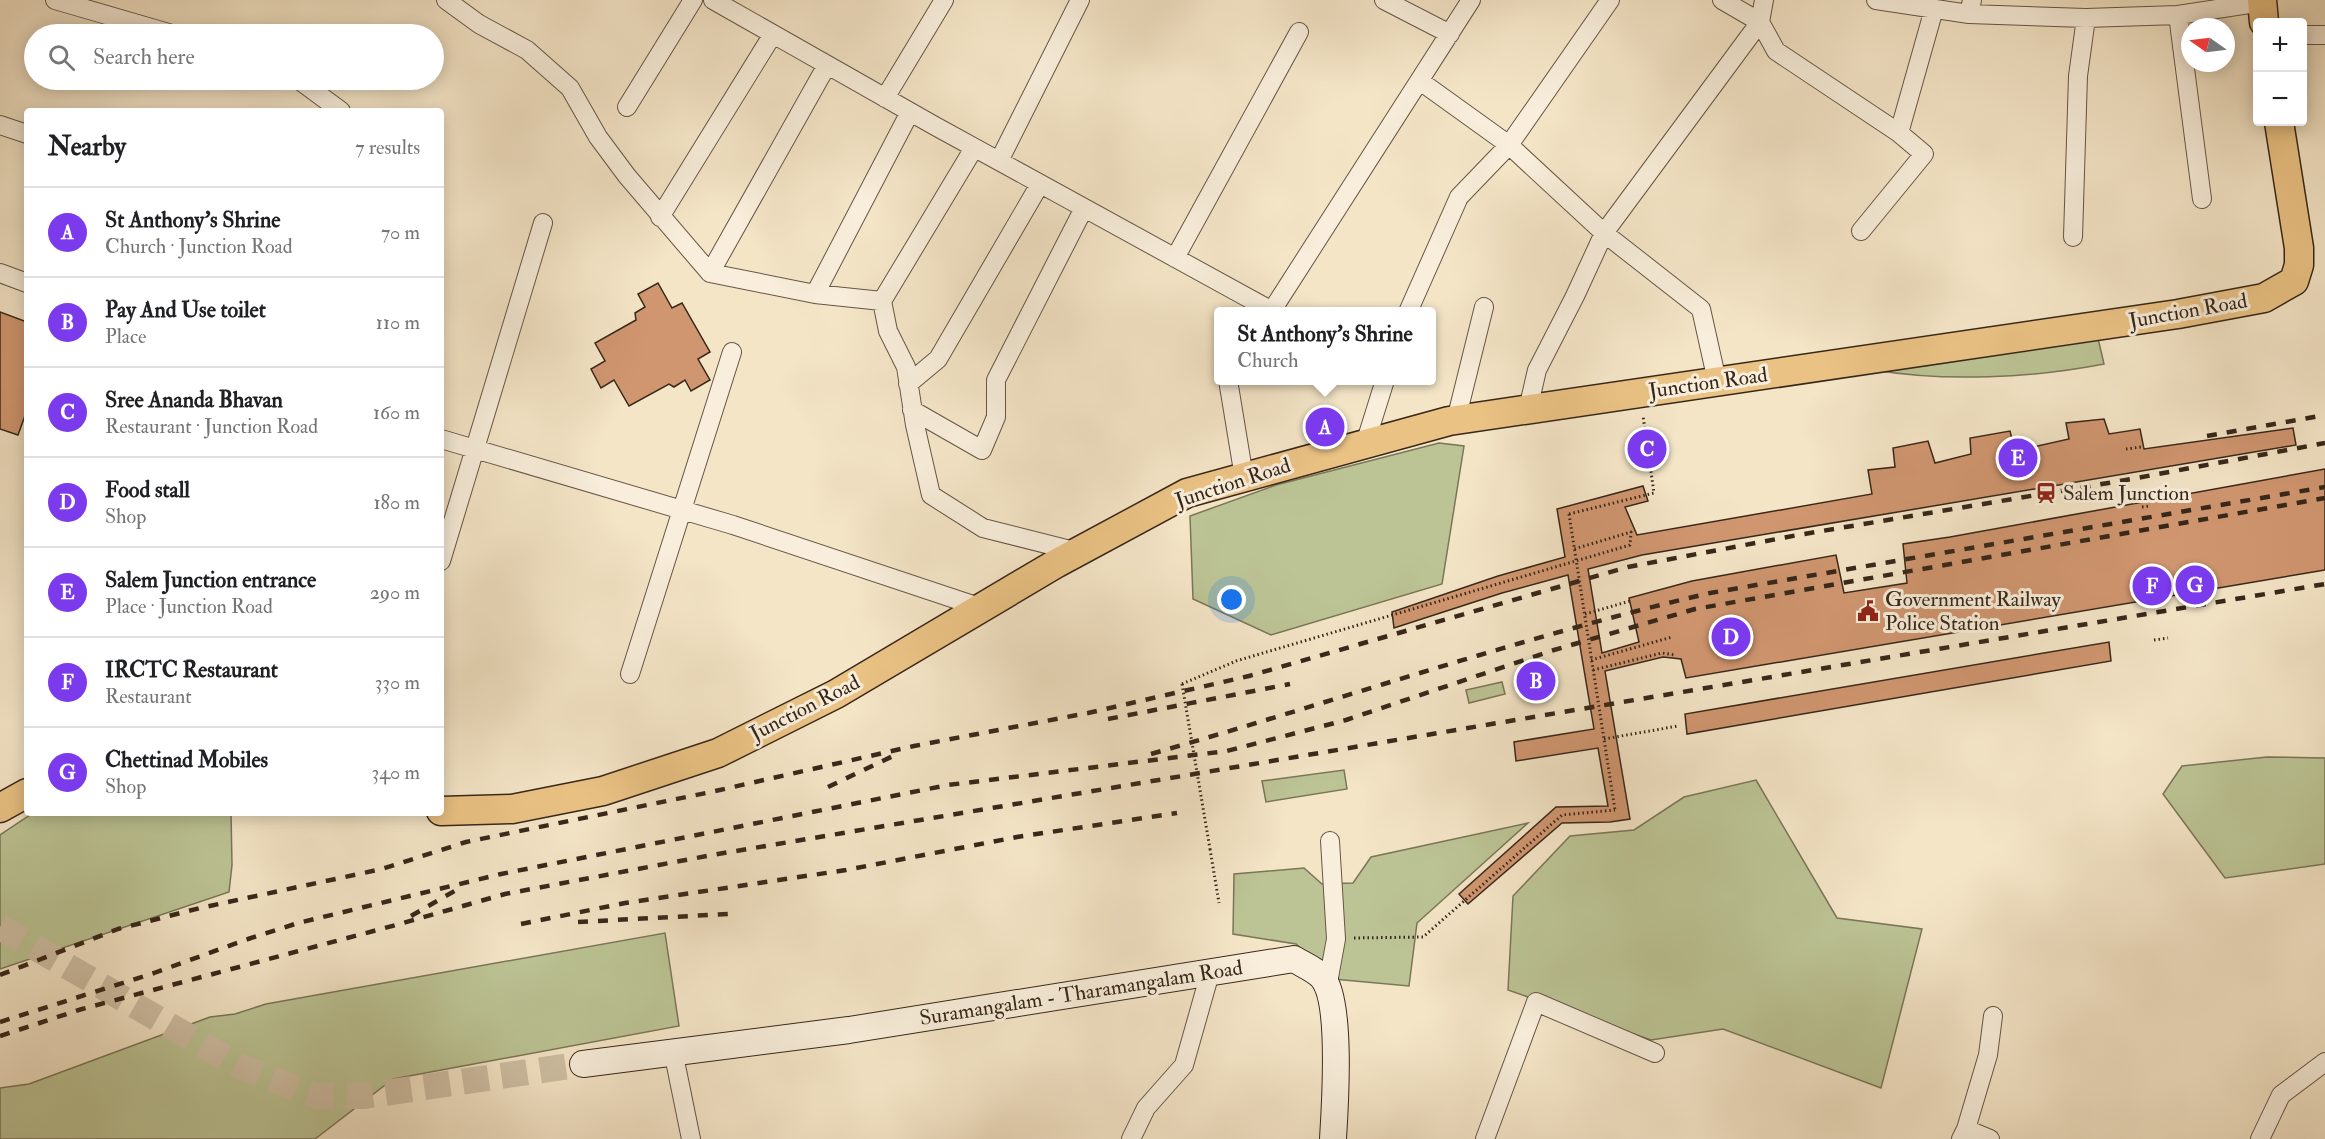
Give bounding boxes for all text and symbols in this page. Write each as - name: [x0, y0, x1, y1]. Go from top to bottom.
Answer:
- north arrow: [2181, 18, 2235, 72]
- map controls: [2253, 18, 2307, 126]
- button: +: [2253, 18, 2307, 72]
- search box: [24, 24, 444, 90]
- icon: search: [45, 41, 78, 74]
- text: Search here: [93, 43, 195, 71]
- button: −: [2253, 72, 2307, 126]
- text: Nearby: [48, 131, 126, 163]
- text: 7 results: [355, 135, 420, 160]
- text: St Anthony's Shrine: [105, 206, 281, 234]
- text: A: [61, 220, 74, 245]
- text: 70 m: [381, 220, 420, 245]
- text: Church · Junction Road: [105, 234, 293, 259]
- street label: Junction Road: [2126, 287, 2250, 335]
- text: Pay And Use toilet: [105, 296, 266, 324]
- popup: [1214, 307, 1436, 385]
- text: B: [61, 310, 74, 335]
- text: 110 m: [376, 310, 420, 335]
- text: St Anthony's Shrine: [1237, 320, 1413, 348]
- text: Place: [105, 324, 146, 349]
- text: Church: [1237, 348, 1299, 373]
- street label: Junction Road: [1646, 361, 1770, 405]
- text: Sree Ananda Bhavan: [105, 386, 283, 414]
- text: C: [60, 400, 75, 425]
- text: 160 m: [373, 400, 420, 425]
- pin: A: [1306, 404, 1344, 450]
- text: Restaurant · Junction Road: [105, 414, 318, 439]
- pin: C: [1628, 426, 1666, 472]
- pin: E: [1998, 436, 2038, 480]
- street label: Junction Road: [1171, 451, 1295, 515]
- text: Food stall: [105, 476, 190, 504]
- place label: Salem Junction: [2063, 480, 2190, 507]
- station icon: Salem Junction: [2034, 481, 2058, 505]
- text: D: [59, 490, 76, 515]
- text: 180 m: [373, 490, 420, 515]
- text: Shop: [105, 504, 146, 529]
- pin: G: [2176, 562, 2214, 608]
- pin: F: [2132, 564, 2172, 608]
- text: Salem Junction entrance: [105, 566, 316, 594]
- text: E: [60, 580, 75, 605]
- text: 290 m: [370, 580, 420, 605]
- your location: [1217, 585, 1246, 614]
- place label: Government Railway Police Station: [1885, 586, 2062, 637]
- text: Place · Junction Road: [105, 594, 273, 619]
- public building icon: Government Railway Police Station: [1856, 599, 1880, 623]
- pin: D: [1712, 614, 1750, 660]
- text: IRCTC Restaurant: [105, 656, 278, 684]
- pin: B: [1516, 658, 1556, 704]
- street label: Junction Road: [745, 668, 865, 748]
- text: F: [61, 670, 74, 695]
- text: 330 m: [375, 670, 420, 695]
- text: Restaurant: [105, 684, 192, 709]
- text: Chettinad Mobiles: [105, 746, 268, 774]
- text: G: [59, 760, 76, 785]
- text: 340 m: [372, 760, 420, 785]
- text: Shop: [105, 774, 146, 799]
- street label: Suramangalam - Tharamangalam Road: [918, 954, 1245, 1032]

